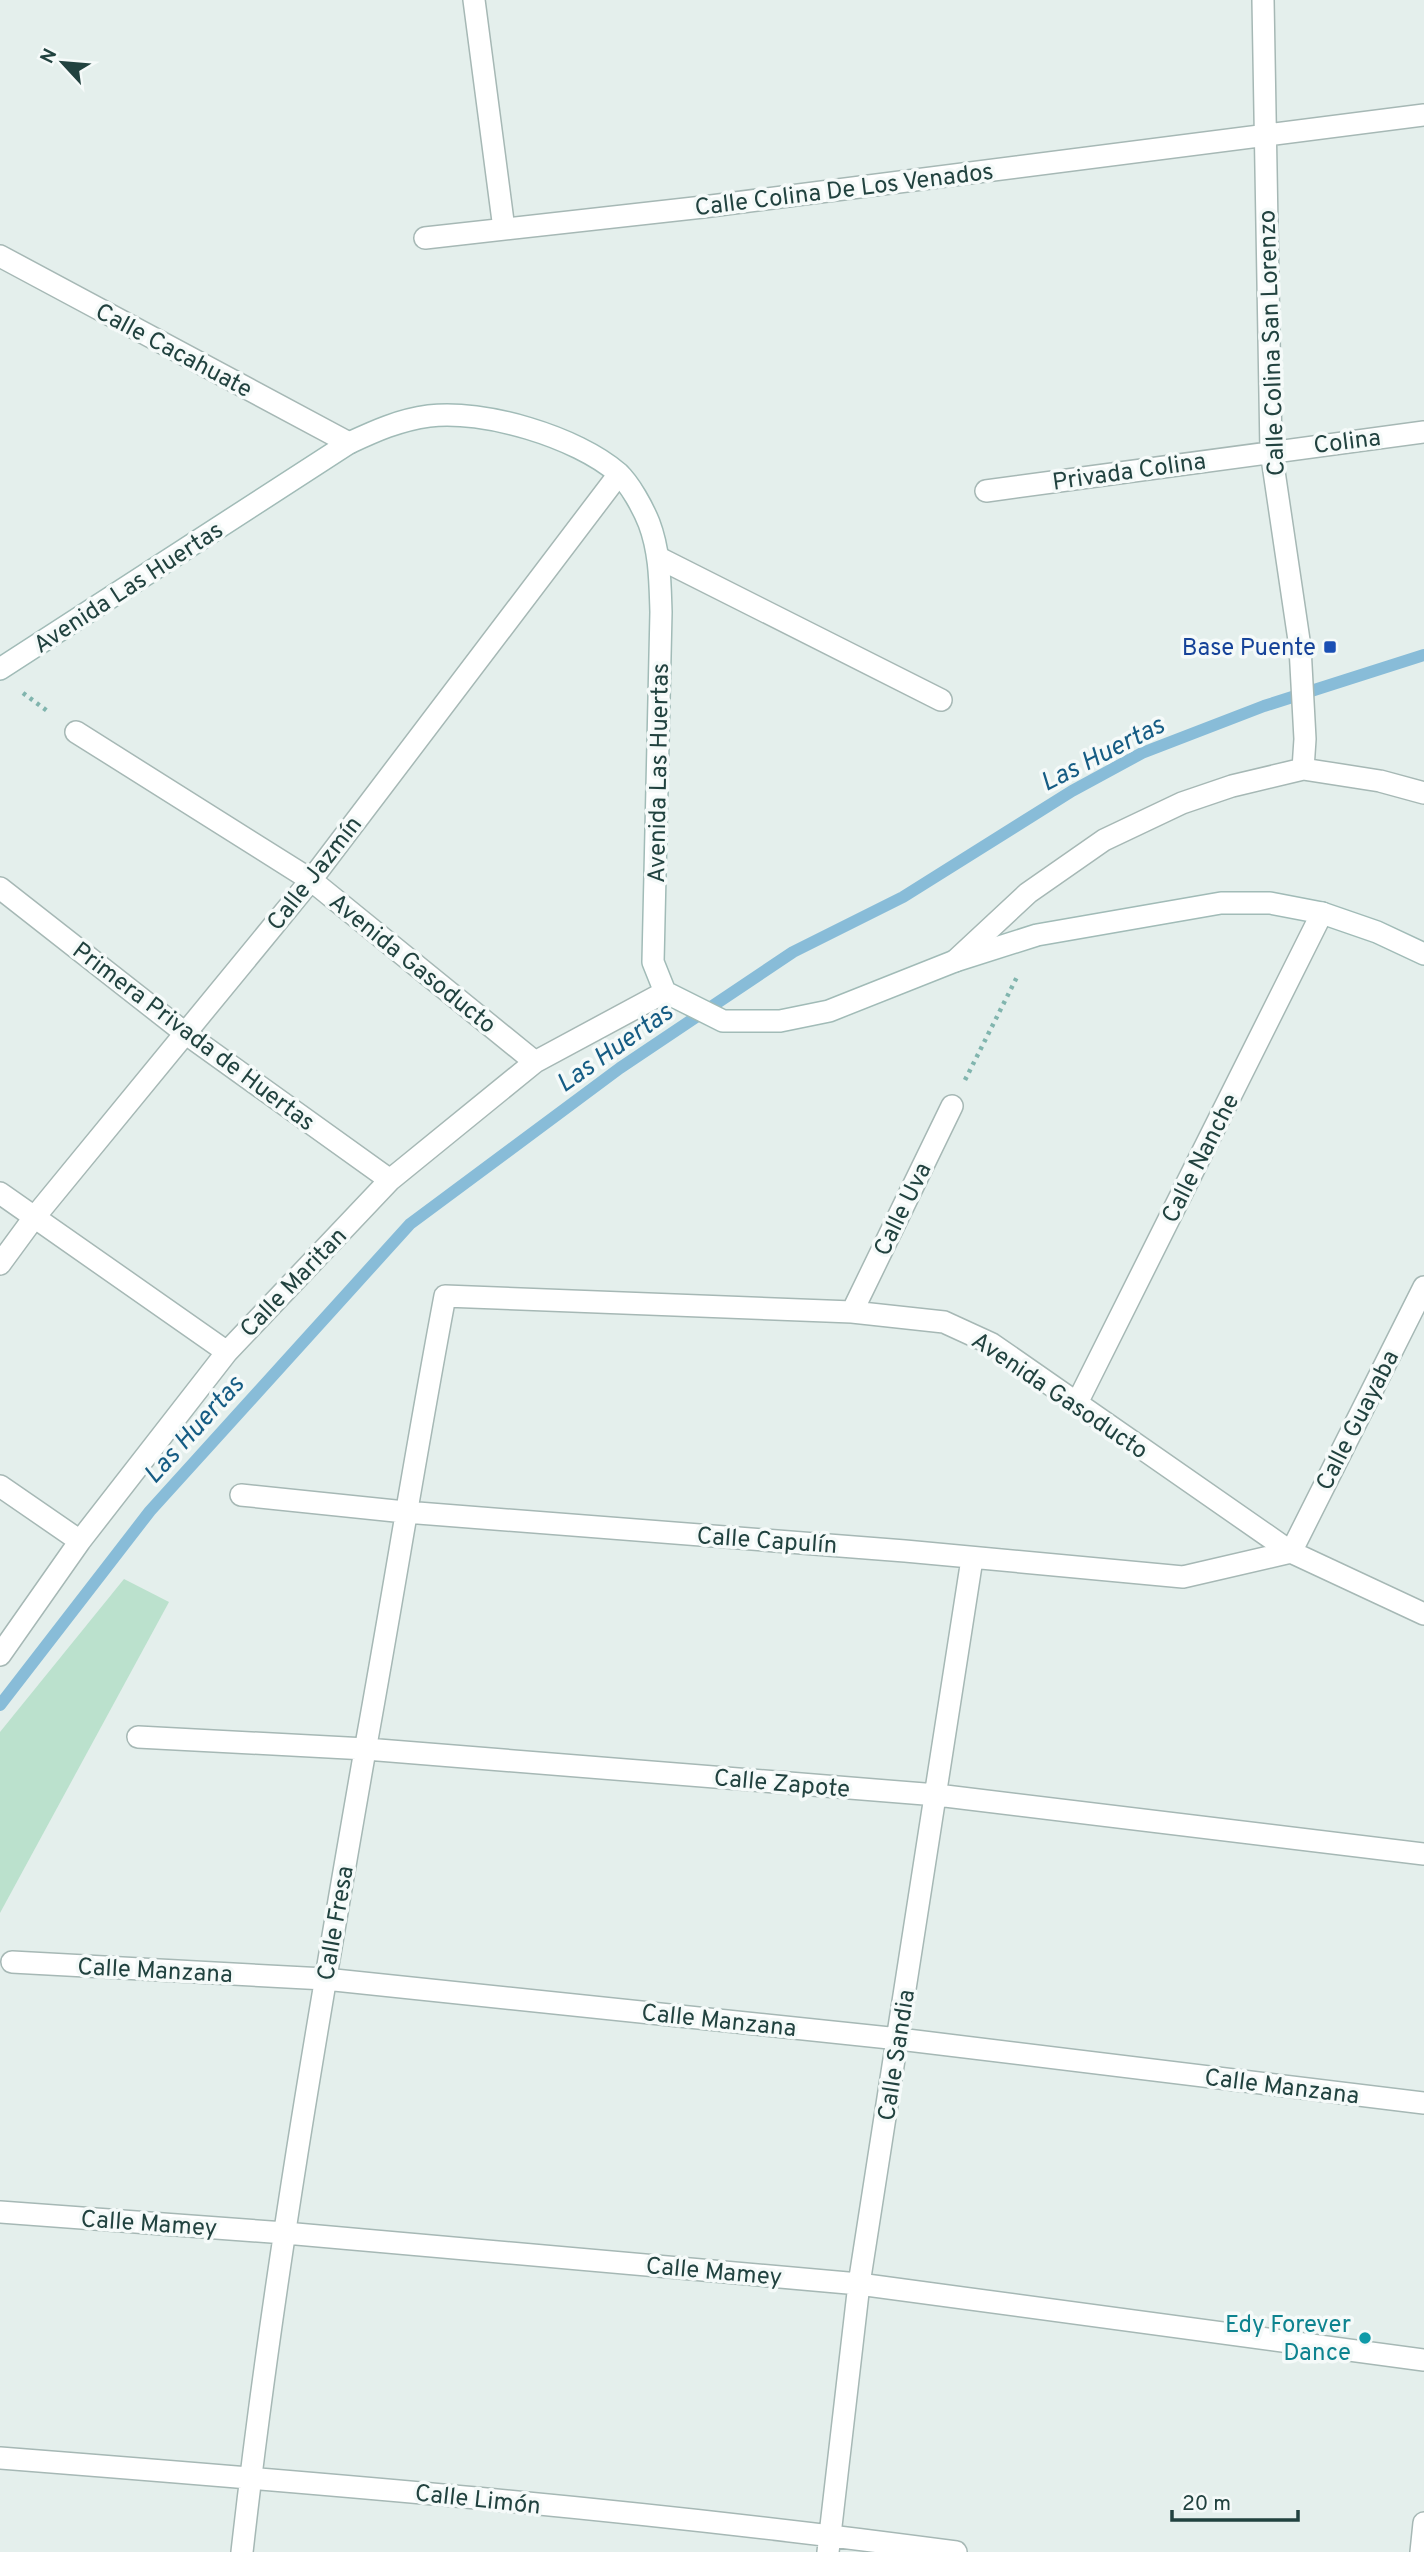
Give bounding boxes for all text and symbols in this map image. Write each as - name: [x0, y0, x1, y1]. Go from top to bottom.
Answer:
- north arrow: [28, 28, 98, 98]
- text: N: [36, 45, 63, 68]
- street label: Calle Colina De Los Venados: [693, 158, 995, 224]
- street label: Calle Colina San Lorenzo: [1253, 209, 1293, 477]
- street label: Calle Cacahuate: [89, 298, 257, 406]
- street label: Colina: [1312, 424, 1383, 462]
- street label: Privada Colina: [1051, 447, 1208, 499]
- street label: Avenida Las Huertas: [28, 516, 230, 661]
- place label: Base Puente: [1182, 634, 1316, 664]
- marker: Base Puente: [1322, 639, 1338, 655]
- street label: Avenida Las Huertas: [643, 663, 677, 884]
- water label: Las Huertas: [1036, 709, 1172, 800]
- street label: Calle Jazmín: [262, 811, 370, 937]
- street label: Avenida Gasoducto: [322, 888, 501, 1041]
- street label: Primera Privada de Huertas: [66, 936, 320, 1139]
- water label: Las Huertas: [551, 996, 681, 1101]
- street label: Calle Nanche: [1156, 1089, 1247, 1229]
- street label: Calle Uva: [868, 1158, 939, 1262]
- street label: Calle Maritan: [235, 1222, 354, 1345]
- street label: Avenida Gasoducto: [965, 1326, 1153, 1467]
- street label: Calle Guayaba: [1311, 1346, 1407, 1496]
- water label: Las Huertas: [138, 1369, 253, 1492]
- street label: Calle Capulín: [696, 1522, 838, 1562]
- street label: Calle Zapote: [712, 1764, 851, 1806]
- street label: Calle Fresa: [312, 1864, 362, 1983]
- street label: Calle Manzana: [76, 1953, 233, 1991]
- street label: Calle Sandia: [873, 1987, 923, 2123]
- street label: Calle Manzana: [640, 1999, 798, 2045]
- street label: Calle Manzana: [1203, 2064, 1361, 2112]
- street label: Calle Mamey: [80, 2205, 218, 2245]
- street label: Calle Mamey: [644, 2252, 783, 2294]
- place label: Edy Forever Dance: [1225, 2311, 1351, 2369]
- marker: Edy Forever Dance: [1357, 2330, 1373, 2346]
- scale bar: [1172, 2478, 1298, 2522]
- street label: Calle Limón: [413, 2479, 542, 2523]
- text: 20 m: [1182, 2491, 1231, 2518]

